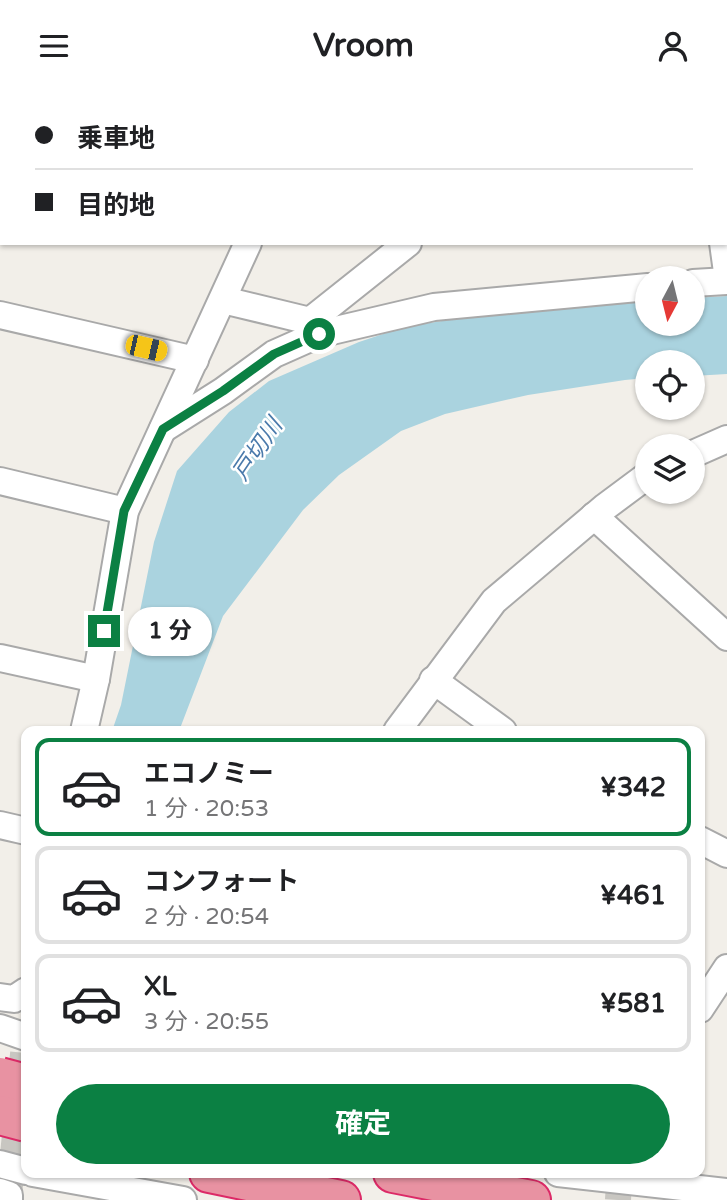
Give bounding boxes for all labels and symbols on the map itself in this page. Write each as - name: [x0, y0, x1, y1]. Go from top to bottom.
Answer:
- north arrow: [635, 266, 705, 336]
- route start: [303, 318, 335, 350]
- car: [124, 333, 169, 363]
- water label: 戸切川: [227, 411, 290, 486]
- callout: 1 分: [128, 607, 212, 655]
- route end: [88, 615, 120, 647]

